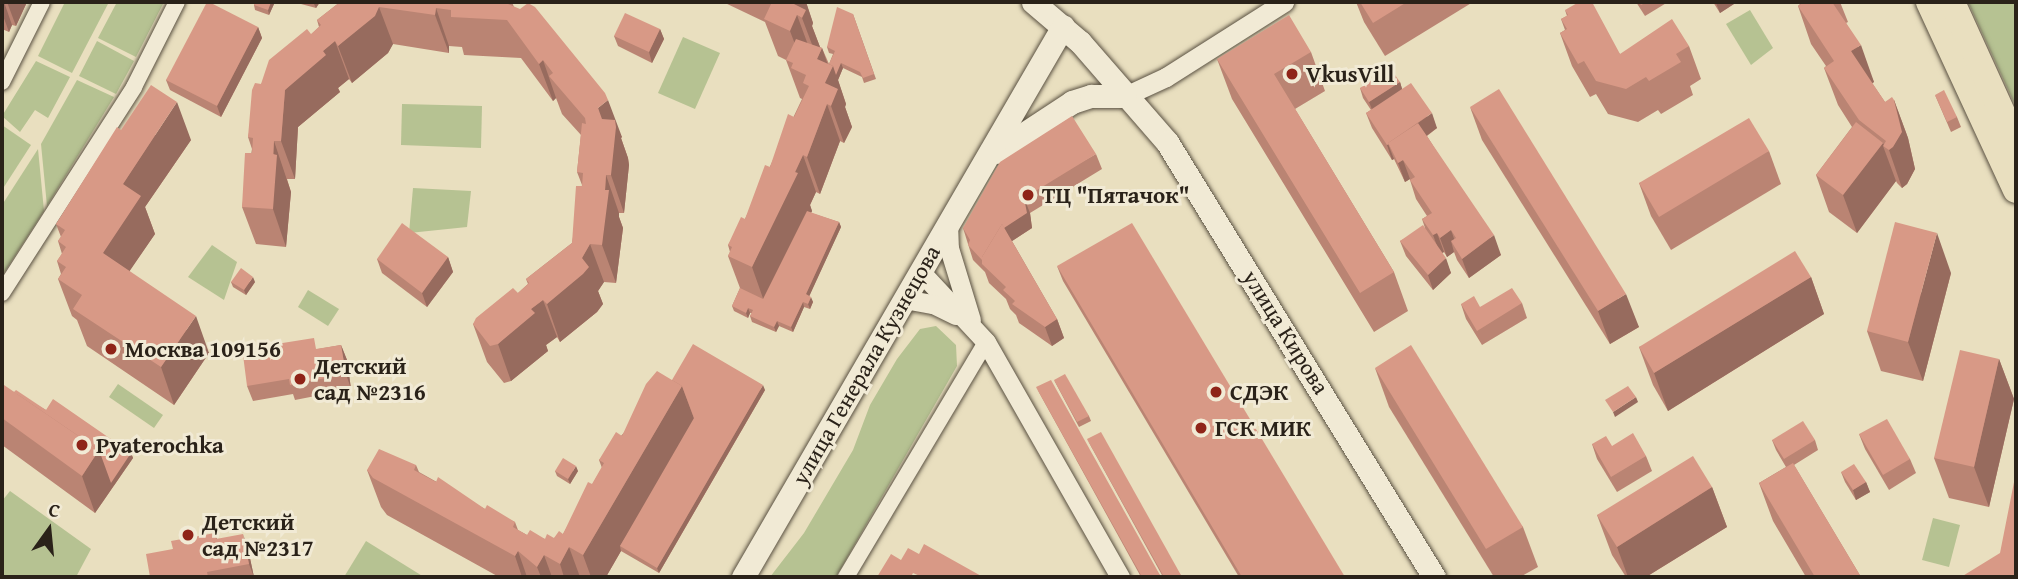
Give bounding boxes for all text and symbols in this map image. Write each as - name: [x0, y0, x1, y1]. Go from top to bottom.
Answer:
- place label: VkusVill: [1306, 60, 1394, 88]
- marker: VkusVill: [1284, 66, 1300, 82]
- place label: ТЦ "Пятачок": [1042, 181, 1190, 209]
- marker: ТЦ "Пятачок": [1020, 187, 1036, 203]
- street label: улица Генерала Кузнецова: [786, 240, 946, 490]
- street label: улица Кирова: [1237, 265, 1335, 399]
- place label: Москва 109156: [125, 335, 281, 363]
- marker: Москва 109156: [103, 341, 119, 357]
- place label: Детский сад №2316: [314, 352, 426, 406]
- marker: Детский сад №2316: [292, 371, 308, 387]
- place label: СДЭК: [1230, 378, 1288, 406]
- marker: СДЭК: [1208, 384, 1224, 400]
- place label: ГСК МИК: [1215, 414, 1311, 442]
- marker: ГСК МИК: [1193, 420, 1209, 436]
- place label: Pyaterochka: [96, 431, 224, 459]
- marker: Pyaterochka: [74, 437, 90, 453]
- north arrow: [14, 495, 84, 565]
- text: С: [46, 495, 63, 525]
- place label: Детский сад №2317: [202, 508, 314, 562]
- marker: Детский сад №2317: [180, 527, 196, 543]

